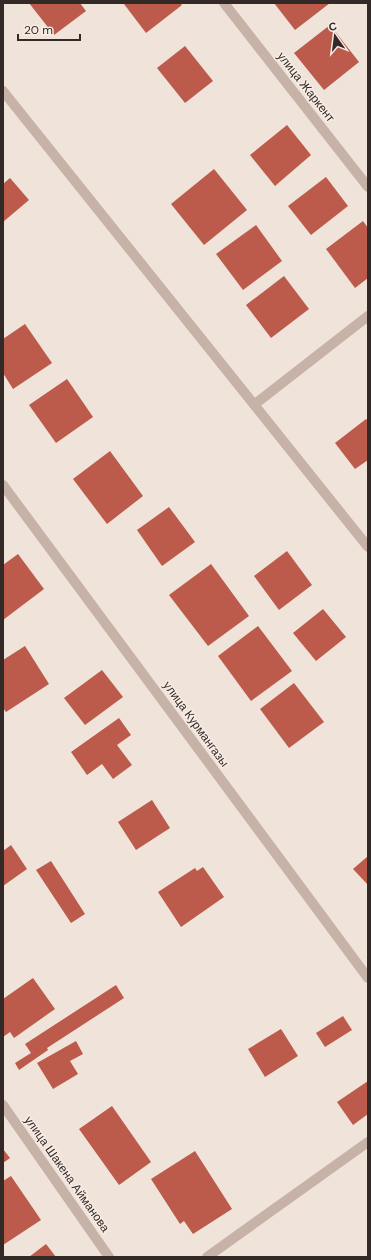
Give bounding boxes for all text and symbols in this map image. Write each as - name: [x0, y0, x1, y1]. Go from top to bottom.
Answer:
- scale bar: [18, 16, 80, 42]
- north arrow: [315, 16, 355, 56]
- text: С: [327, 19, 338, 34]
- text: 20 m: [24, 22, 53, 38]
- street label: улица Жаркент: [274, 49, 339, 126]
- street label: улица Курмангазы: [160, 678, 232, 770]
- street label: улица Шакена Айманова: [21, 1113, 113, 1235]

